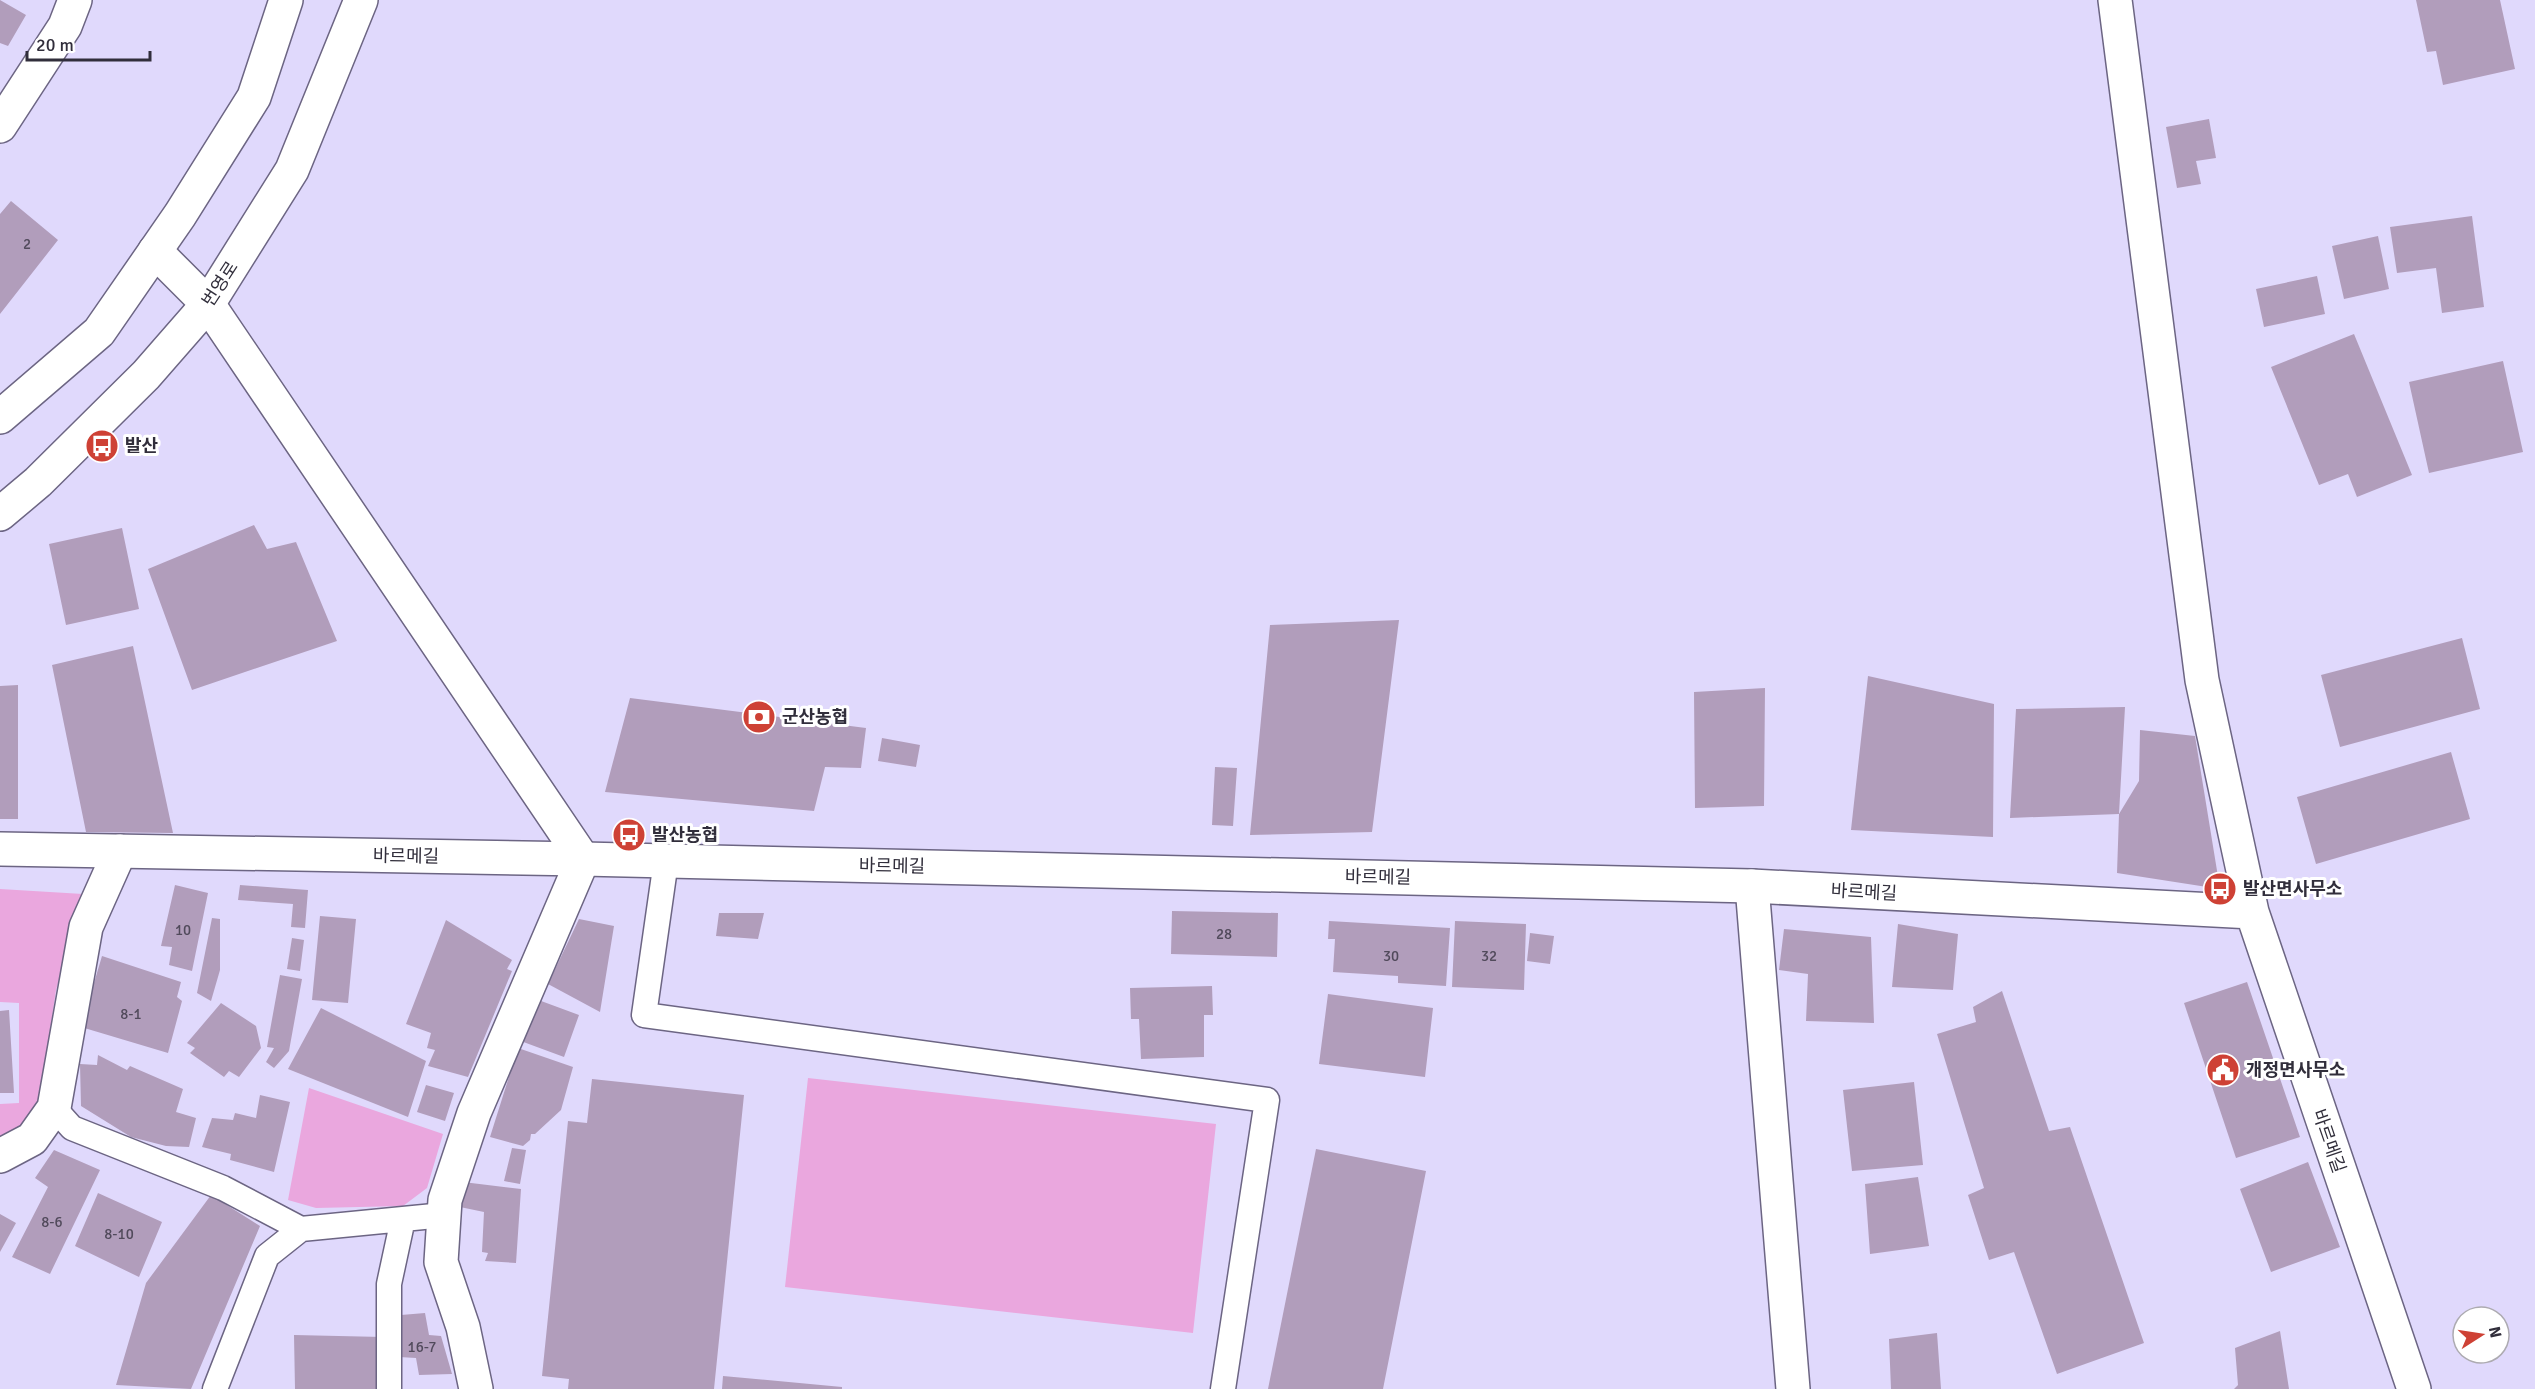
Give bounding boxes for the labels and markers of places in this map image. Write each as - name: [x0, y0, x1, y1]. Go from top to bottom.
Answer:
- bus stop icon: 발산: [84, 428, 120, 464]
- place label: 발산: [125, 435, 159, 457]
- bank icon: 군산농협: [741, 699, 777, 735]
- place label: 군산농협: [782, 706, 848, 728]
- bus stop icon: 발산농협: [611, 817, 647, 853]
- place label: 발산농협: [652, 824, 718, 846]
- bus stop icon: 발산면사무소: [2202, 871, 2238, 907]
- place label: 발산면사무소: [2243, 878, 2342, 900]
- public building icon: 개정면사무소: [2205, 1052, 2241, 1088]
- place label: 개정면사무소: [2246, 1059, 2345, 1081]

